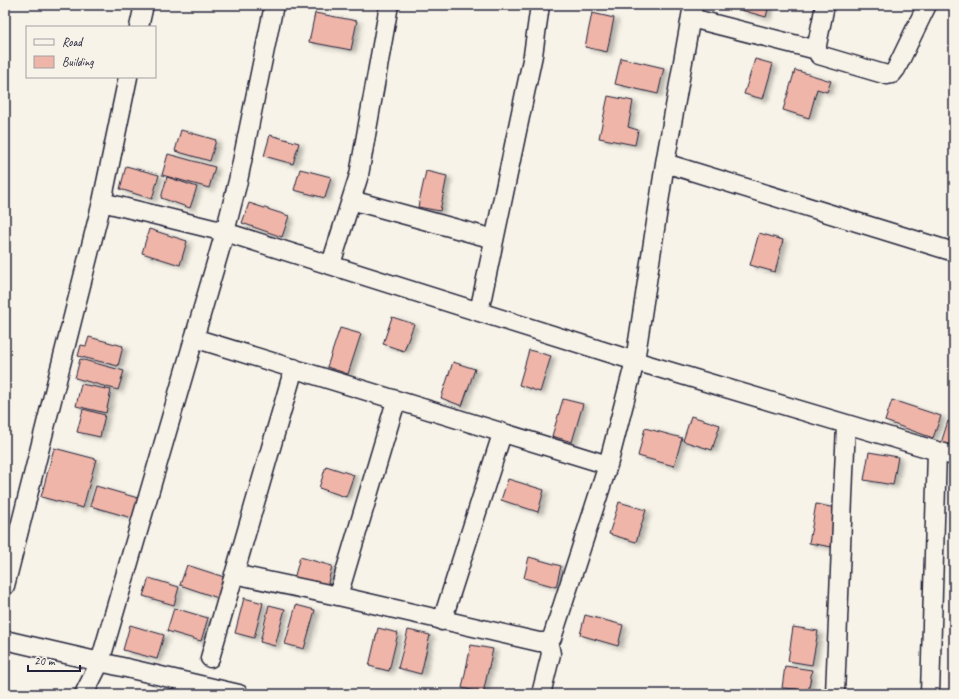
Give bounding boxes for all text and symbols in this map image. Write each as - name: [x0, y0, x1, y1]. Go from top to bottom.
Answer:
- legend: [26, 26, 156, 78]
- text: Road: [62, 34, 84, 50]
- text: Building: [62, 54, 94, 70]
- scale bar: [28, 647, 80, 673]
- text: 20 m: [34, 653, 56, 669]

